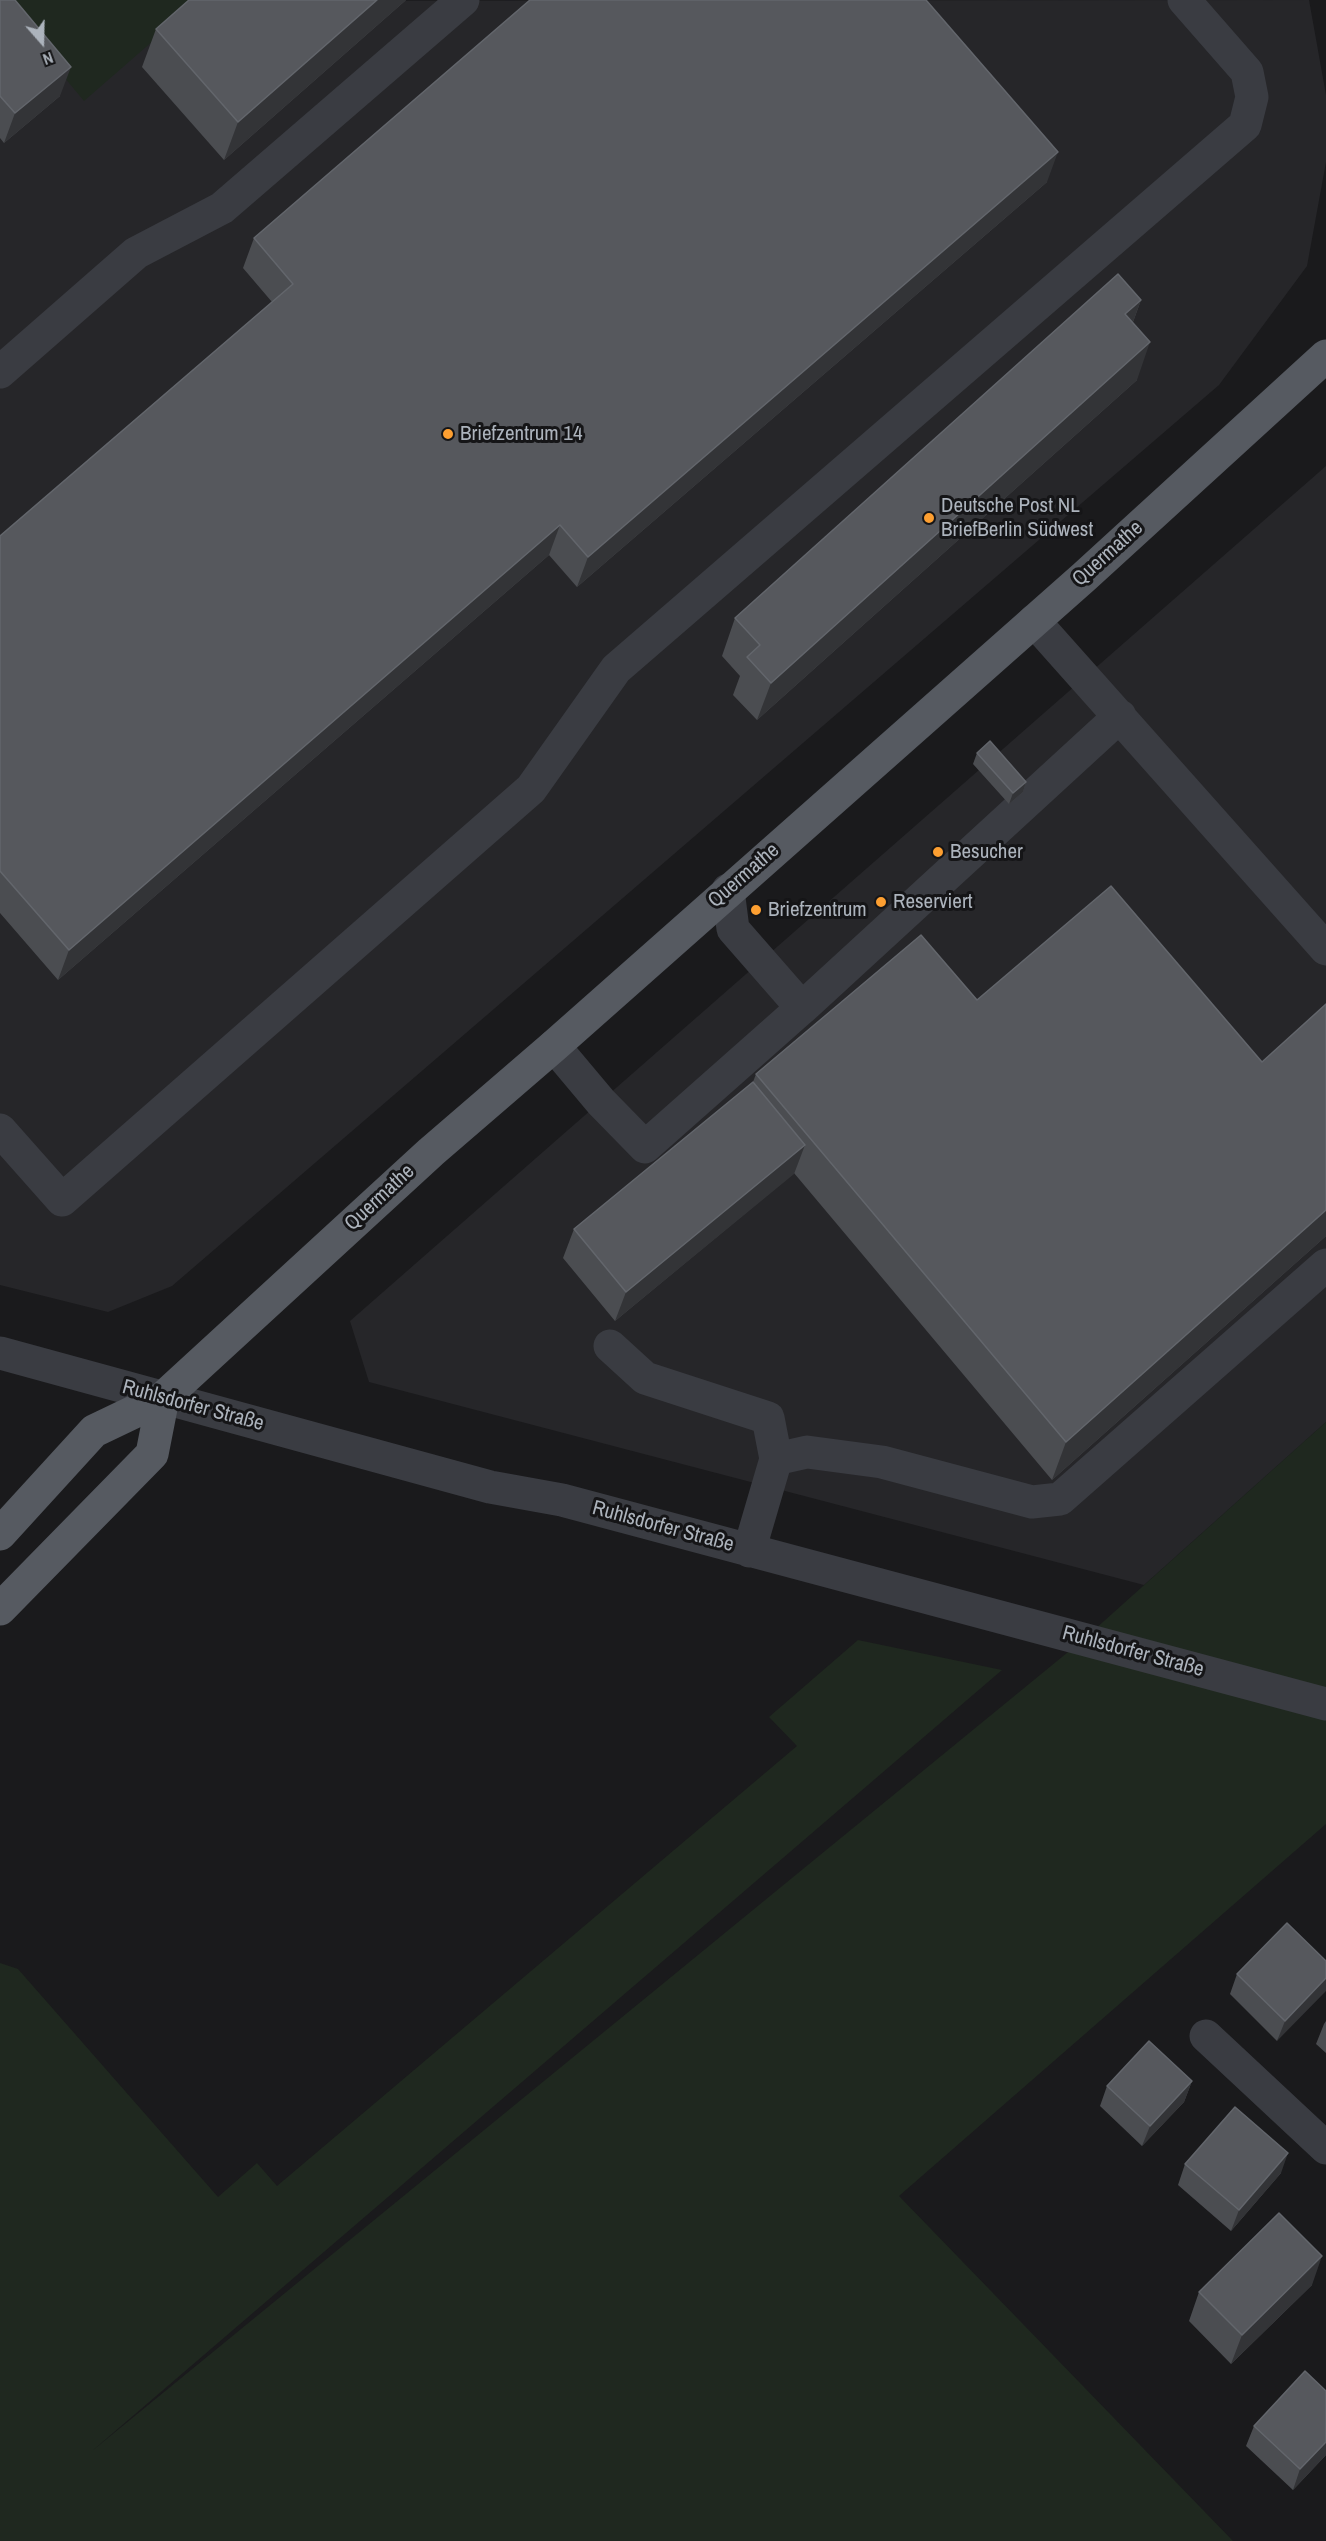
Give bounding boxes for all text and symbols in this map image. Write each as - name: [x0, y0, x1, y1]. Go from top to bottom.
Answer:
- north arrow: [12, 12, 72, 72]
- text: N: [40, 47, 56, 71]
- place label: Briefzentrum 14: [460, 421, 583, 447]
- marker: Briefzentrum 14: [441, 427, 455, 441]
- place label: Deutsche Post NL BriefBerlin Südwest: [941, 493, 1093, 543]
- marker: Deutsche Post NL BriefBerlin Südwest: [922, 511, 936, 525]
- street label: Quermathe: [1068, 516, 1148, 592]
- street label: Quermathe: [703, 838, 785, 914]
- place label: Besucher: [950, 839, 1023, 865]
- marker: Besucher: [931, 845, 945, 859]
- place label: Reserviert: [893, 889, 972, 915]
- marker: Reserviert: [874, 895, 888, 909]
- place label: Briefzentrum: [768, 897, 867, 923]
- marker: Briefzentrum: [749, 903, 763, 917]
- street label: Quermathe: [340, 1159, 420, 1237]
- street label: Ruhlsdorfer Straße: [119, 1375, 267, 1437]
- street label: Ruhlsdorfer Straße: [589, 1496, 737, 1558]
- street label: Ruhlsdorfer Straße: [1059, 1621, 1207, 1683]

